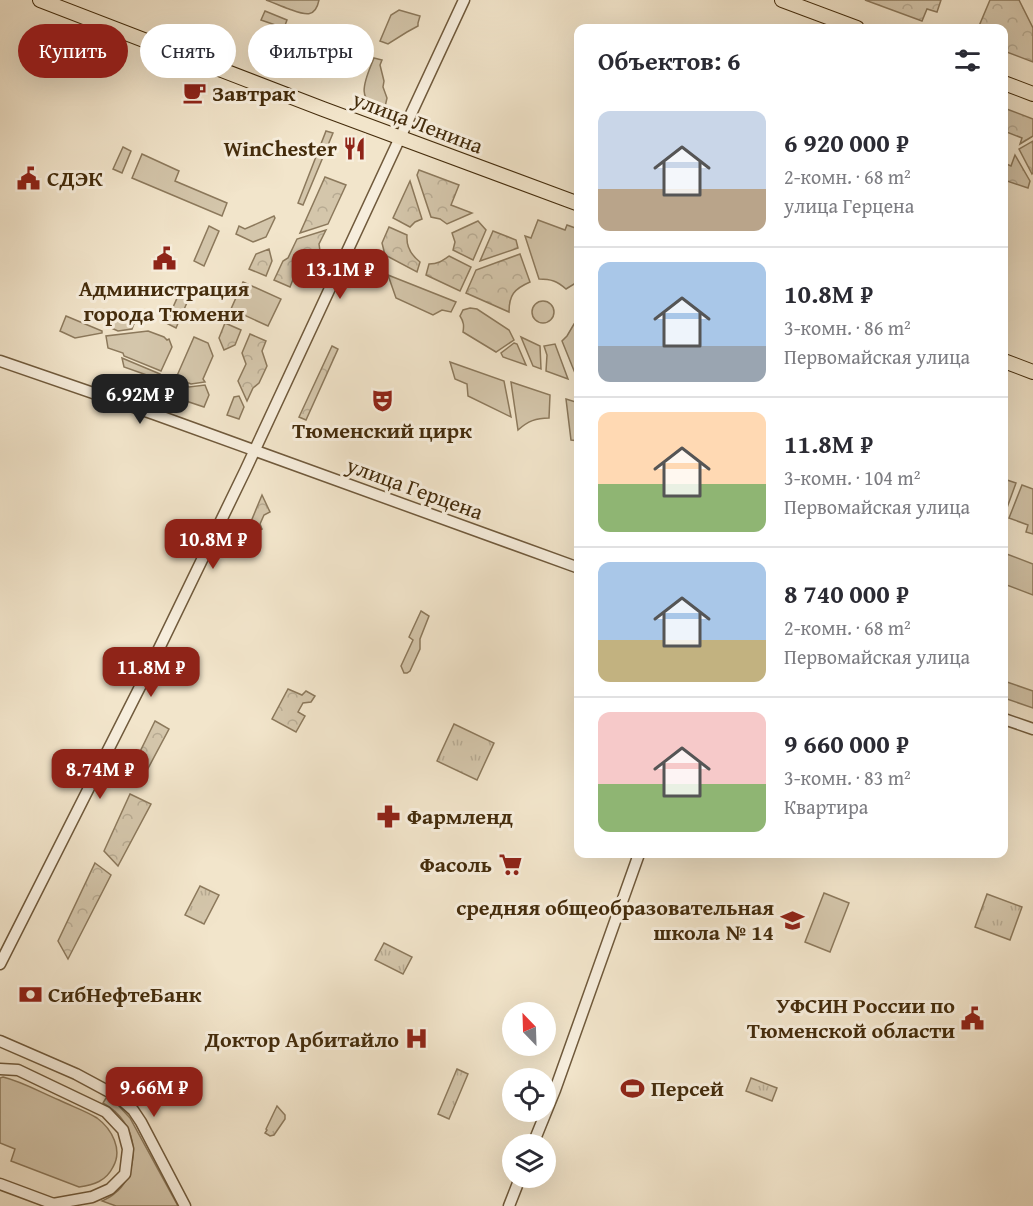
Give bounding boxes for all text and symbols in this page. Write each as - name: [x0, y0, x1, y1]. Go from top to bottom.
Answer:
- chip: Купить: [18, 24, 128, 78]
- chip: Снять: [140, 24, 236, 78]
- chip: Фильтры: [248, 24, 374, 78]
- text: Объектов: 6: [598, 41, 741, 80]
- icon: filters: [951, 44, 984, 77]
- place label: Завтрак: [212, 77, 296, 109]
- cafe icon: Завтрак: [181, 80, 207, 106]
- street label: улица Ленина: [347, 82, 488, 162]
- text: 6 920 000 ₽: [784, 123, 909, 162]
- place label: WinChester: [224, 132, 337, 164]
- restaurant icon: WinChester: [342, 135, 368, 161]
- icon: home: [646, 135, 718, 207]
- place label: СДЭК: [47, 162, 103, 194]
- text: 2-комн. · 68 m²: [784, 162, 911, 191]
- public building icon: СДЭК: [16, 165, 42, 191]
- text: улица Герцена: [784, 191, 914, 220]
- public building icon: Администрация города Тюмени: [151, 246, 177, 272]
- pin: 13.1M ₽: [285, 249, 395, 300]
- text: 13.1M ₽: [306, 254, 374, 283]
- place label: Администрация города Тюмени: [79, 272, 249, 329]
- text: 10.8M ₽: [784, 274, 873, 313]
- icon: home: [646, 286, 718, 358]
- text: 3-комн. · 86 m²: [784, 313, 911, 342]
- text: Первомайская улица: [784, 342, 970, 371]
- pin: 6.92M ₽: [85, 374, 195, 425]
- text: 6.92M ₽: [106, 379, 174, 408]
- theatre icon: Тюменский цирк: [369, 388, 395, 414]
- place label: Тюменский цирк: [292, 414, 472, 446]
- text: 11.8M ₽: [784, 424, 873, 463]
- icon: home: [646, 436, 718, 508]
- street label: улица Герцена: [341, 448, 488, 528]
- text: 3-комн. · 104 m²: [784, 463, 920, 492]
- text: Первомайская улица: [784, 492, 970, 521]
- pin: 10.8M ₽: [158, 519, 268, 570]
- text: 10.8M ₽: [179, 524, 247, 553]
- text: 8 740 000 ₽: [784, 574, 909, 613]
- icon: home: [646, 586, 718, 658]
- text: 2-комн. · 68 m²: [784, 613, 911, 642]
- text: Первомайская улица: [784, 642, 970, 671]
- pin: 11.8M ₽: [96, 647, 206, 698]
- text: 11.8M ₽: [117, 652, 185, 681]
- text: 9 660 000 ₽: [784, 724, 909, 763]
- icon: home: [646, 736, 718, 808]
- pin: 8.74M ₽: [45, 749, 155, 800]
- text: 8.74M ₽: [66, 754, 134, 783]
- text: 3-комн. · 83 m²: [784, 763, 911, 792]
- text: Квартира: [784, 792, 868, 821]
- place label: Фармленд: [407, 800, 514, 832]
- pharmacy icon: Фармленд: [376, 803, 402, 829]
- place label: Фасоль: [420, 848, 492, 880]
- supermarket icon: Фасоль: [497, 851, 523, 877]
- place label: средняя общеобразовательная школа № 14: [456, 891, 774, 948]
- school or university icon: средняя общеобразовательная школа № 14: [779, 907, 805, 933]
- place label: СибНефтеБанк: [48, 978, 202, 1010]
- bank icon: СибНефтеБанк: [17, 981, 43, 1007]
- place label: УФСИН России по Тюменской области: [747, 989, 955, 1046]
- north arrow: [502, 1002, 556, 1056]
- map controls: [502, 1002, 556, 1188]
- public building icon: УФСИН России по Тюменской области: [960, 1005, 986, 1031]
- place label: Доктор Арбитайло: [204, 1023, 399, 1055]
- hospital icon: Доктор Арбитайло: [404, 1026, 430, 1052]
- pin: 9.66M ₽: [99, 1067, 209, 1118]
- button: locate: [502, 1068, 556, 1122]
- text: 9.66M ₽: [120, 1072, 188, 1101]
- place label: Персей: [651, 1072, 724, 1104]
- sports icon: Персей: [620, 1075, 646, 1101]
- button: layers: [502, 1134, 556, 1188]

